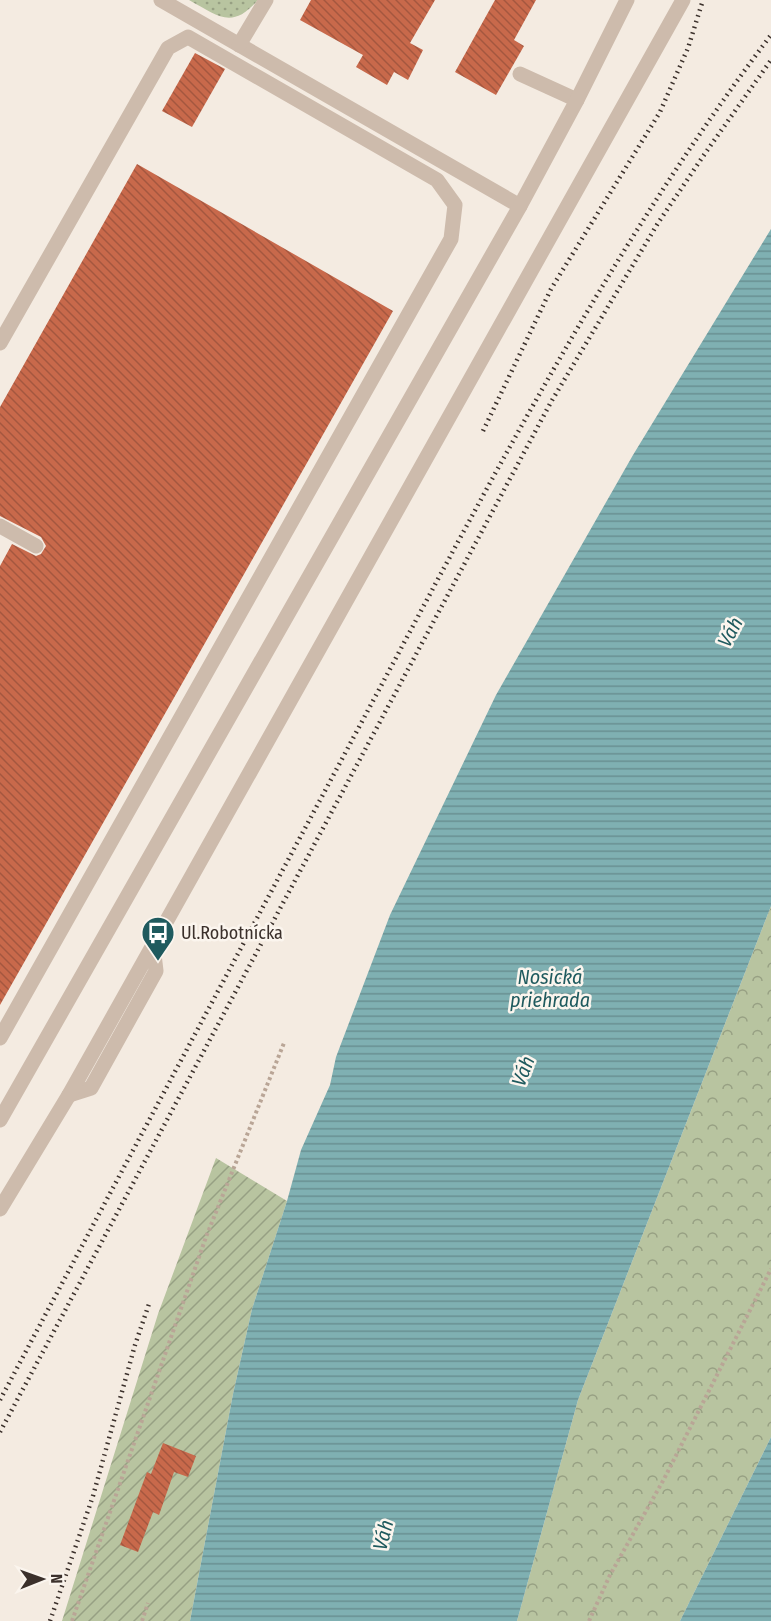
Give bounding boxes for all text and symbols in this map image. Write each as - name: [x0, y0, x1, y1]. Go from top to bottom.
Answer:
- water label: Váh: [712, 613, 748, 651]
- bus stop icon: Ul.Robotnícka: [140, 915, 176, 962]
- place label: Ul.Robotnícka: [181, 922, 283, 944]
- water label: Nosická priehrada: [510, 965, 590, 1012]
- water label: Váh: [506, 1053, 540, 1089]
- water label: Váh: [368, 1517, 398, 1553]
- north arrow: [12, 1549, 72, 1609]
- text: N: [47, 1574, 66, 1584]

